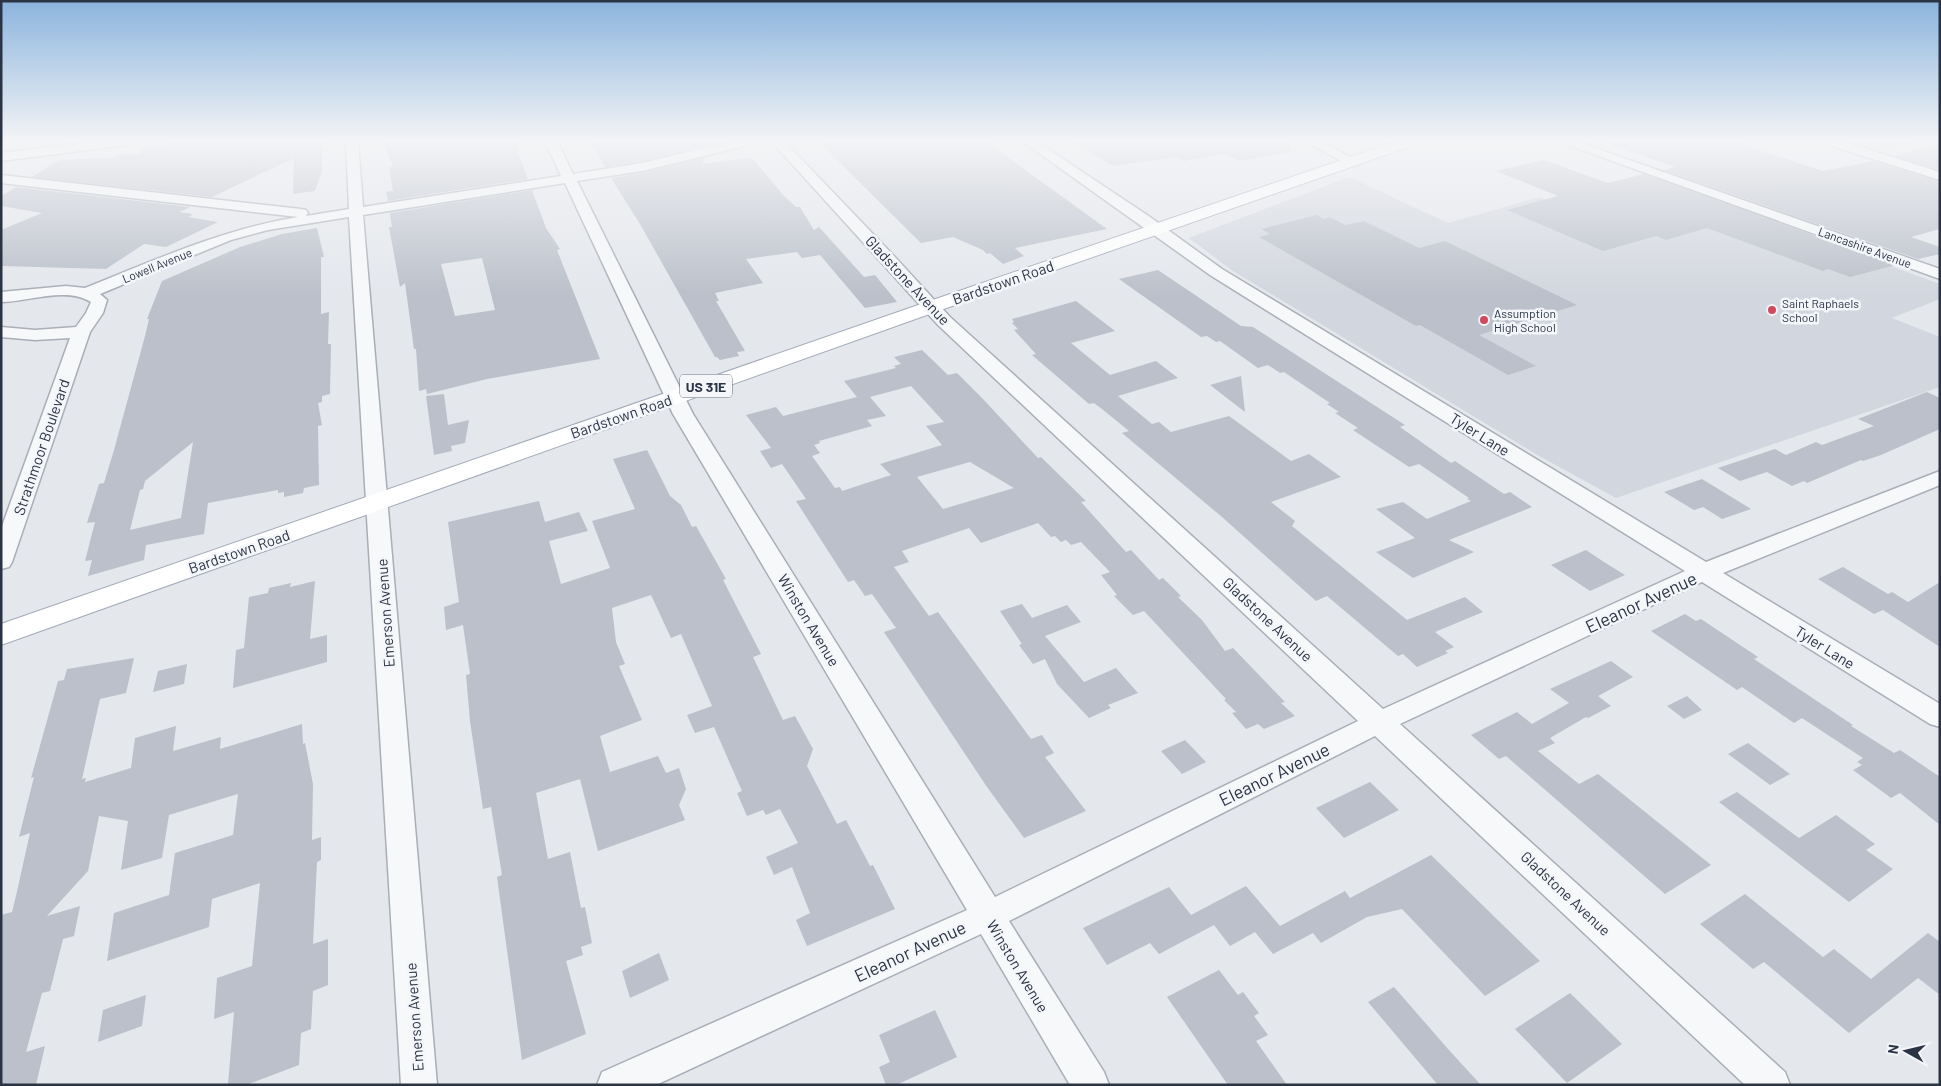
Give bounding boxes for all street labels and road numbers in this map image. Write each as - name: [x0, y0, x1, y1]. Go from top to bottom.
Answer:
- street label: Lancashire Avenue: [1816, 224, 1914, 270]
- street label: Gladstone Avenue: [862, 232, 954, 328]
- street label: Lowell Avenue: [120, 245, 194, 285]
- street label: Bardstown Road: [950, 256, 1056, 308]
- road number: US 31E: [680, 374, 732, 398]
- street label: Strathmoor Boulevard: [9, 376, 73, 518]
- street label: Bardstown Road: [568, 390, 674, 442]
- street label: Tyler Lane: [1447, 409, 1513, 459]
- street label: Bardstown Road: [186, 525, 292, 577]
- street label: Emerson Avenue: [372, 558, 398, 668]
- street label: Eleanor Avenue: [1582, 567, 1700, 637]
- street label: Winston Avenue: [774, 571, 844, 669]
- street label: Gladstone Avenue: [1220, 573, 1316, 665]
- street label: Tyler Lane: [1792, 622, 1858, 672]
- street label: Eleanor Avenue: [1215, 738, 1333, 810]
- street label: Gladstone Avenue: [1518, 847, 1614, 939]
- street label: Eleanor Avenue: [851, 916, 969, 986]
- street label: Winston Avenue: [983, 917, 1053, 1015]
- street label: Emerson Avenue: [401, 962, 427, 1072]

